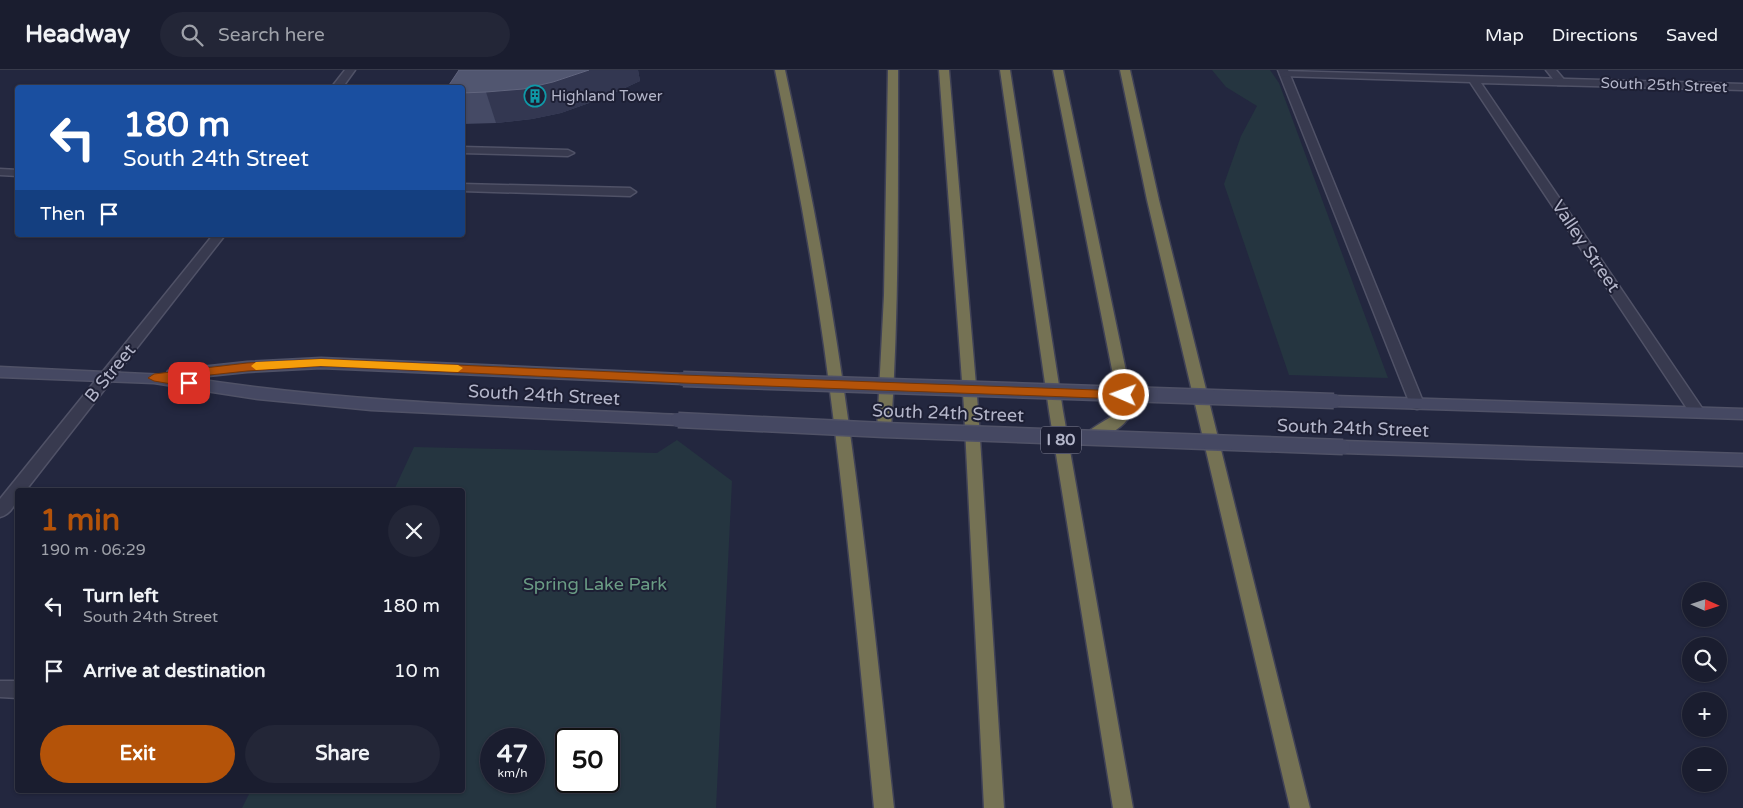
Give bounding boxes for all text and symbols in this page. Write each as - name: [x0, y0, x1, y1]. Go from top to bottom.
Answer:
- search box: [160, 12, 510, 57]
- text: Headway: [25, 20, 130, 49]
- icon: search: [178, 21, 206, 49]
- text: Search here: [218, 24, 325, 46]
- text: Map: [1485, 24, 1524, 46]
- text: Directions: [1552, 24, 1638, 46]
- text: Saved: [1666, 24, 1718, 46]
- street label: South 25th Street: [1600, 74, 1728, 96]
- building icon: Highland Tower: [523, 84, 547, 108]
- place label: Highland Tower: [551, 87, 663, 105]
- text: 180 m: [123, 104, 230, 146]
- icon: left: [40, 105, 105, 170]
- text: South 24th Street: [123, 146, 309, 172]
- street label: Valley Street: [1547, 196, 1625, 296]
- icon: arrive: [95, 200, 123, 228]
- text: Then: [40, 203, 85, 225]
- street label: B Street: [80, 339, 140, 407]
- pin: [168, 362, 210, 404]
- position arrow: [1097, 368, 1149, 420]
- icon: arrive: [175, 369, 203, 397]
- street label: South 24th Street: [467, 380, 621, 410]
- street label: South 24th Street: [872, 399, 1024, 427]
- street label: South 24th Street: [1277, 414, 1429, 442]
- road number: I 80: [1041, 426, 1081, 454]
- text: 1 min: [40, 502, 120, 539]
- button: close: [388, 505, 440, 557]
- text: 190 m · 06:29: [40, 540, 146, 560]
- park label: Spring Lake Park: [523, 573, 667, 595]
- north arrow: [1682, 582, 1728, 628]
- map controls: [1682, 582, 1727, 792]
- text: Turn left: [83, 585, 159, 607]
- icon: left: [40, 592, 68, 620]
- text: 180 m: [382, 595, 440, 617]
- text: South 24th Street: [83, 607, 218, 627]
- button: search: [1682, 637, 1727, 682]
- icon: arrive: [40, 657, 68, 685]
- text: Arrive at destination: [83, 660, 266, 682]
- text: 10 m: [394, 660, 440, 682]
- button: +: [1682, 692, 1727, 737]
- button: Exit: [40, 725, 235, 783]
- button: Share: [245, 725, 440, 783]
- speed limit sign: 50: [555, 728, 620, 793]
- text: 47: [497, 739, 528, 769]
- button: −: [1682, 747, 1727, 792]
- text: km/h: [497, 766, 528, 780]

